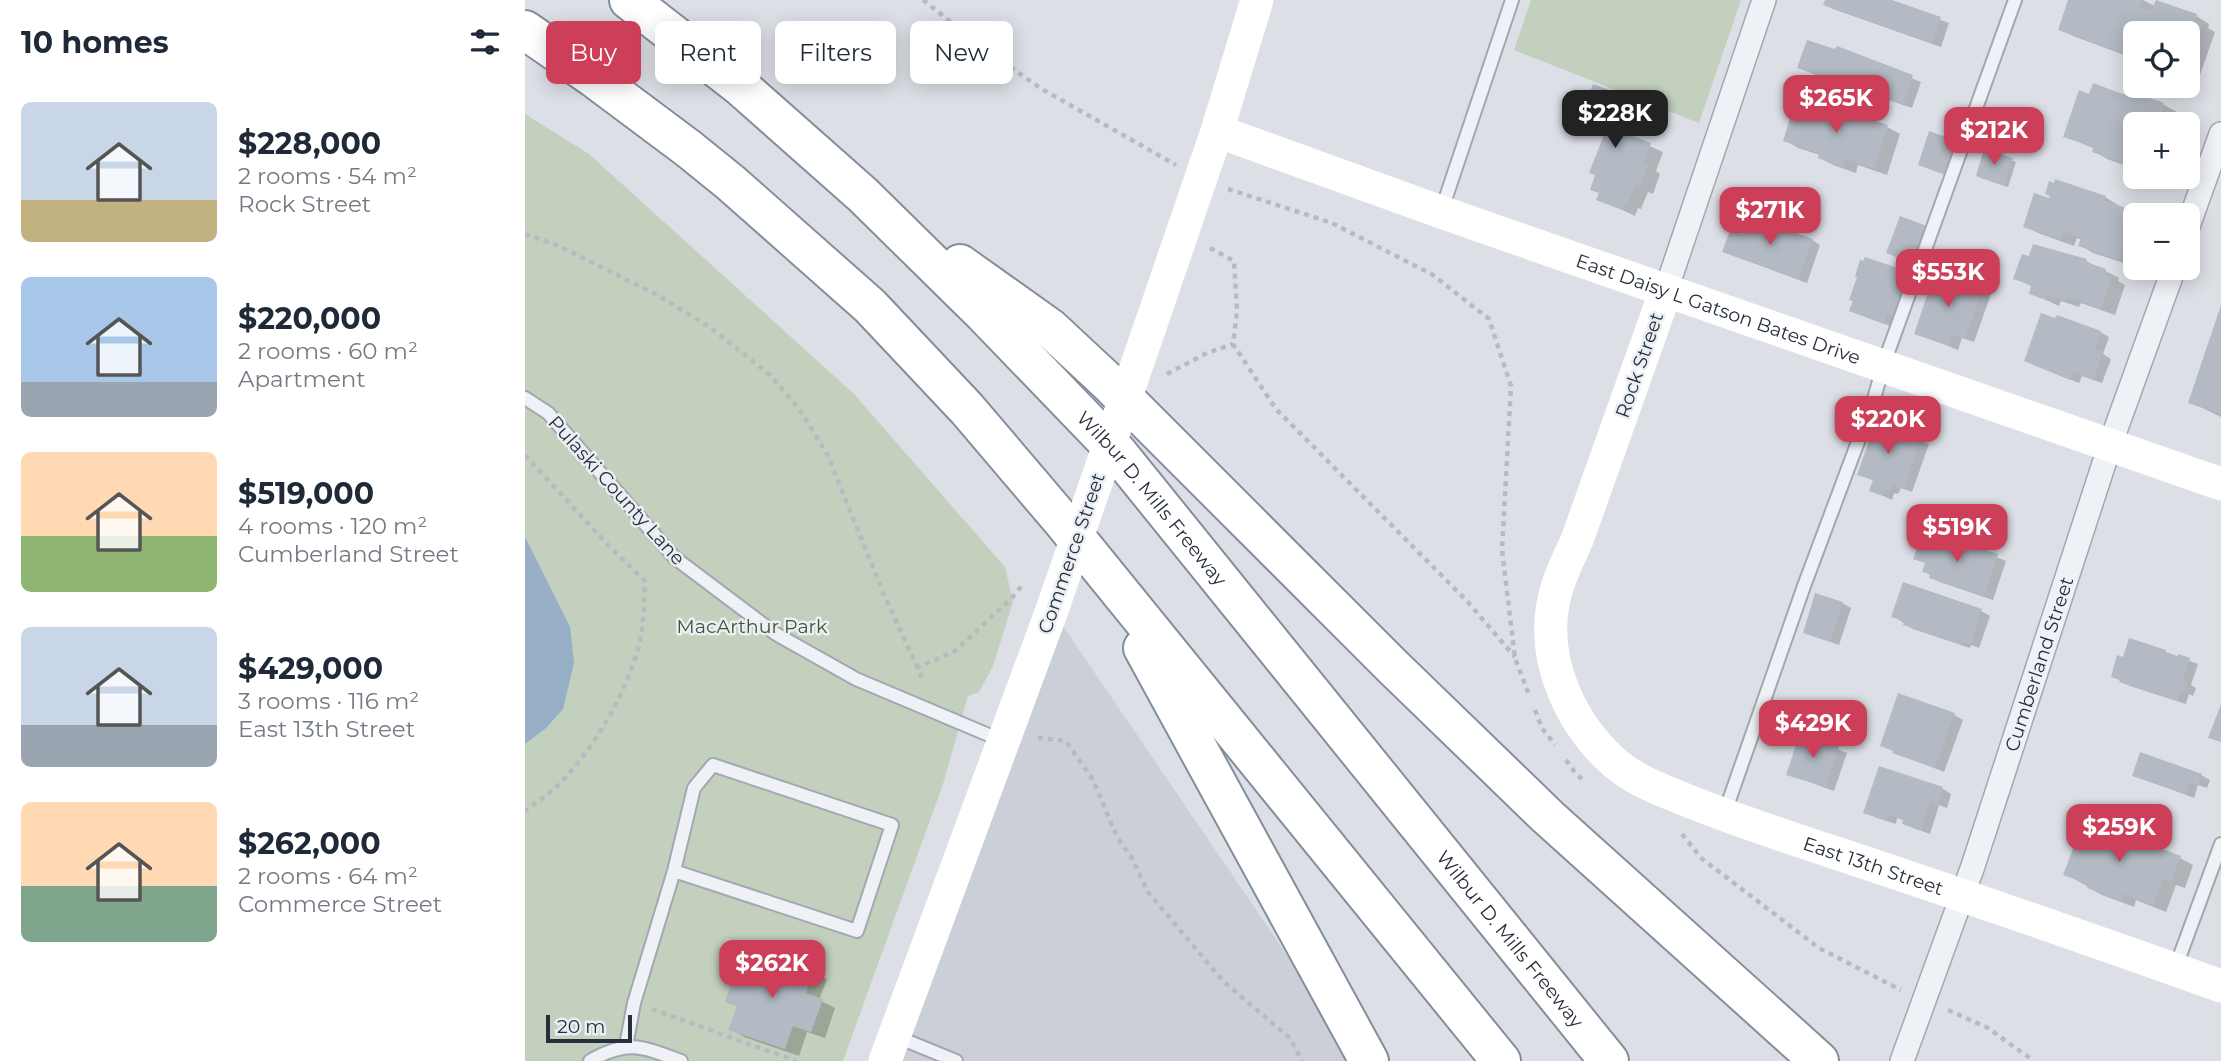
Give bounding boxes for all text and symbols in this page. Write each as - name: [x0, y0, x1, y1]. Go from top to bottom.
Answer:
- chip: Buy: [546, 21, 641, 84]
- chip: Rent: [655, 21, 761, 84]
- chip: Filters: [775, 21, 896, 84]
- chip: New: [910, 21, 1013, 84]
- map controls: [2123, 21, 2200, 280]
- button: locate: [2123, 21, 2200, 98]
- icon: filters: [466, 23, 504, 61]
- text: 10 homes: [21, 24, 169, 61]
- pin: $265K: [1787, 76, 1885, 135]
- text: $265K: [1799, 84, 1873, 112]
- pin: $228K: [1566, 90, 1664, 150]
- text: $228K: [1578, 99, 1652, 127]
- pin: $212K: [1945, 108, 2043, 167]
- button: +: [2123, 112, 2200, 189]
- text: $212K: [1960, 116, 2028, 144]
- text: $228,000: [238, 125, 381, 162]
- icon: home: [77, 130, 161, 214]
- text: 2 rooms · 54 m²: [238, 162, 417, 190]
- pin: $271K: [1721, 188, 1819, 247]
- text: Rock Street: [238, 190, 371, 218]
- text: $271K: [1736, 196, 1804, 224]
- button: −: [2123, 203, 2200, 280]
- street label: East Daisy L Gatson Bates Drive: [1573, 249, 1864, 369]
- pin: $553K: [1899, 250, 1997, 309]
- text: $553K: [1912, 258, 1984, 286]
- text: $220,000: [238, 300, 381, 337]
- icon: home: [77, 305, 161, 389]
- street label: Rock Street: [1611, 309, 1668, 421]
- text: 2 rooms · 60 m²: [238, 337, 418, 365]
- text: Apartment: [238, 365, 366, 393]
- pin: $220K: [1839, 396, 1937, 456]
- text: $220K: [1851, 405, 1925, 433]
- street label: Wilbur D. Mills Freeway: [1072, 406, 1232, 591]
- street label: Pulaski County Lane: [543, 411, 690, 570]
- street label: Commerce Street: [1033, 469, 1110, 637]
- text: $519,000: [238, 475, 374, 512]
- icon: home: [77, 480, 161, 564]
- pin: $519K: [1908, 504, 2006, 564]
- text: 4 rooms · 120 m²: [238, 512, 427, 540]
- text: $519K: [1922, 513, 1992, 541]
- text: Cumberland Street: [238, 540, 459, 568]
- street label: Cumberland Street: [2000, 574, 2078, 754]
- park label: MacArthur Park: [677, 615, 828, 638]
- text: $429,000: [238, 650, 383, 687]
- icon: home: [77, 655, 161, 739]
- text: 3 rooms · 116 m²: [238, 687, 419, 715]
- pin: $429K: [1764, 700, 1862, 760]
- text: $429K: [1775, 709, 1851, 737]
- text: East 13th Street: [238, 715, 415, 743]
- pin: $259K: [2070, 804, 2168, 864]
- text: $259K: [2082, 813, 2156, 841]
- text: $262,000: [238, 825, 381, 862]
- icon: home: [77, 830, 161, 914]
- street label: East 13th Street: [1800, 832, 1947, 900]
- street label: Wilbur D. Mills Freeway: [1432, 846, 1589, 1033]
- text: 2 rooms · 64 m²: [238, 862, 418, 890]
- text: Commerce Street: [238, 890, 442, 918]
- pin: $262K: [723, 940, 821, 1000]
- text: $262K: [735, 949, 809, 977]
- scale bar: [546, 1012, 632, 1044]
- text: 20 m: [557, 1015, 605, 1038]

